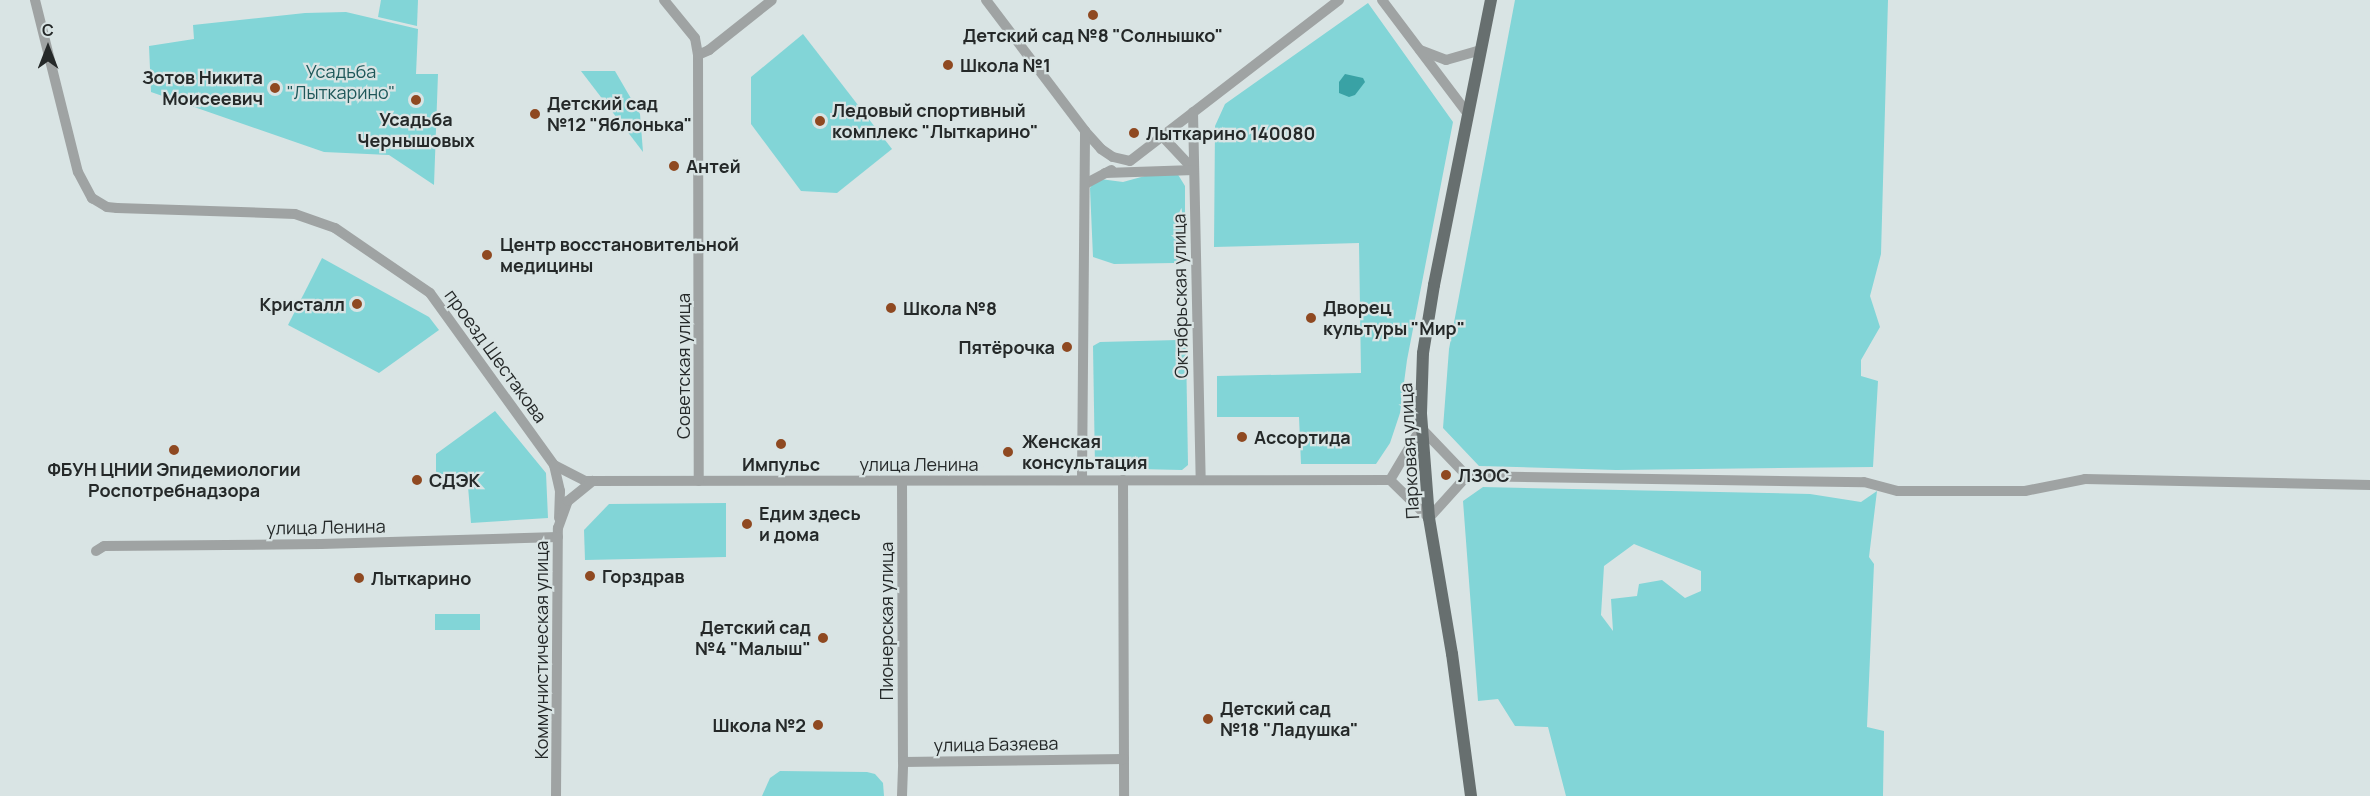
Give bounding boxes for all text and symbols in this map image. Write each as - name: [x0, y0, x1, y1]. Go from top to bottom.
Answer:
- marker: Детский сад №8 "Солнышко": [1086, 8, 1100, 22]
- north arrow: [18, 18, 78, 78]
- text: С: [42, 19, 54, 41]
- place label: Детский сад №8 "Солнышко": [963, 24, 1223, 46]
- place label: Школа №1: [960, 54, 1051, 76]
- marker: Школа №1: [941, 58, 955, 72]
- park label: Усадьба "Лыткарино": [287, 61, 395, 104]
- place label: Зотов Никита Моисеевич: [142, 67, 263, 110]
- marker: Зотов Никита Моисеевич: [268, 81, 282, 95]
- marker: Усадьба Чернышовых: [409, 93, 423, 107]
- place label: Детский сад №12 "Яблонька": [547, 93, 692, 136]
- place label: Ледовый спортивный комплекс "Лыткарино": [832, 100, 1038, 142]
- marker: Детский сад №12 "Яблонька": [528, 107, 542, 121]
- place label: Усадьба Чернышовых: [357, 109, 475, 152]
- marker: Ледовый спортивный комплекс "Лыткарино": [813, 114, 827, 128]
- place label: Лыткарино 140080: [1146, 122, 1315, 144]
- marker: Лыткарино 140080: [1127, 126, 1141, 140]
- place label: Антей: [686, 155, 741, 177]
- marker: Антей: [667, 159, 681, 173]
- street label: Октябрьская улица: [1168, 213, 1192, 379]
- place label: Центр восстановительной медицины: [500, 234, 739, 276]
- marker: Центр восстановительной медицины: [478, 246, 496, 264]
- street label: проезд Шестакова: [440, 285, 552, 427]
- place label: Кристалл: [260, 293, 345, 315]
- street label: Советская улица: [672, 293, 694, 439]
- marker: Кристалл: [350, 297, 364, 311]
- place label: Школа №8: [903, 297, 997, 319]
- place label: Дворец культуры "Мир": [1323, 297, 1465, 340]
- marker: Школа №8: [884, 301, 898, 315]
- marker: Дворец культуры "Мир": [1304, 311, 1318, 325]
- place label: Пятёрочка: [958, 336, 1055, 358]
- marker: Пятёрочка: [1060, 340, 1074, 354]
- street label: Парковая улица: [1395, 382, 1423, 520]
- place label: Ассортида: [1254, 426, 1351, 448]
- marker: Ассортида: [1235, 430, 1249, 444]
- place label: Женская консультация: [1022, 431, 1148, 474]
- marker: Импульс: [774, 437, 788, 451]
- marker: ФБУН ЦНИИ Эпидемиологии Роспотребнадзора: [167, 443, 181, 457]
- marker: Женская консультация: [999, 443, 1017, 461]
- place label: Импульс: [742, 453, 820, 475]
- street label: улица Ленина: [859, 453, 979, 475]
- place label: ФБУН ЦНИИ Эпидемиологии Роспотребнадзора: [47, 459, 301, 502]
- place label: ЛЗОС: [1458, 464, 1509, 486]
- marker: ЛЗОС: [1439, 468, 1453, 482]
- place label: СДЭК: [429, 469, 480, 491]
- marker: СДЭК: [410, 473, 424, 487]
- place label: Едим здесь и дома: [759, 503, 861, 546]
- street label: улица Ленина: [266, 515, 386, 539]
- marker: Едим здесь и дома: [740, 517, 754, 531]
- street label: Коммунистическая улица: [530, 541, 552, 759]
- street label: Пионерская улица: [875, 542, 897, 700]
- place label: Горздрав: [602, 565, 685, 587]
- place label: Лыткарино: [371, 567, 471, 589]
- marker: Горздрав: [583, 569, 597, 583]
- marker: Лыткарино: [352, 571, 366, 585]
- place label: Детский сад №4 "Малыш": [695, 617, 811, 660]
- marker: Детский сад №4 "Малыш": [816, 631, 830, 645]
- place label: Детский сад №18 "Ладушка": [1220, 698, 1358, 740]
- marker: Детский сад №18 "Ладушка": [1201, 712, 1215, 726]
- place label: Школа №2: [712, 714, 806, 736]
- marker: Школа №2: [811, 718, 825, 732]
- street label: улица Базяева: [934, 732, 1058, 756]

